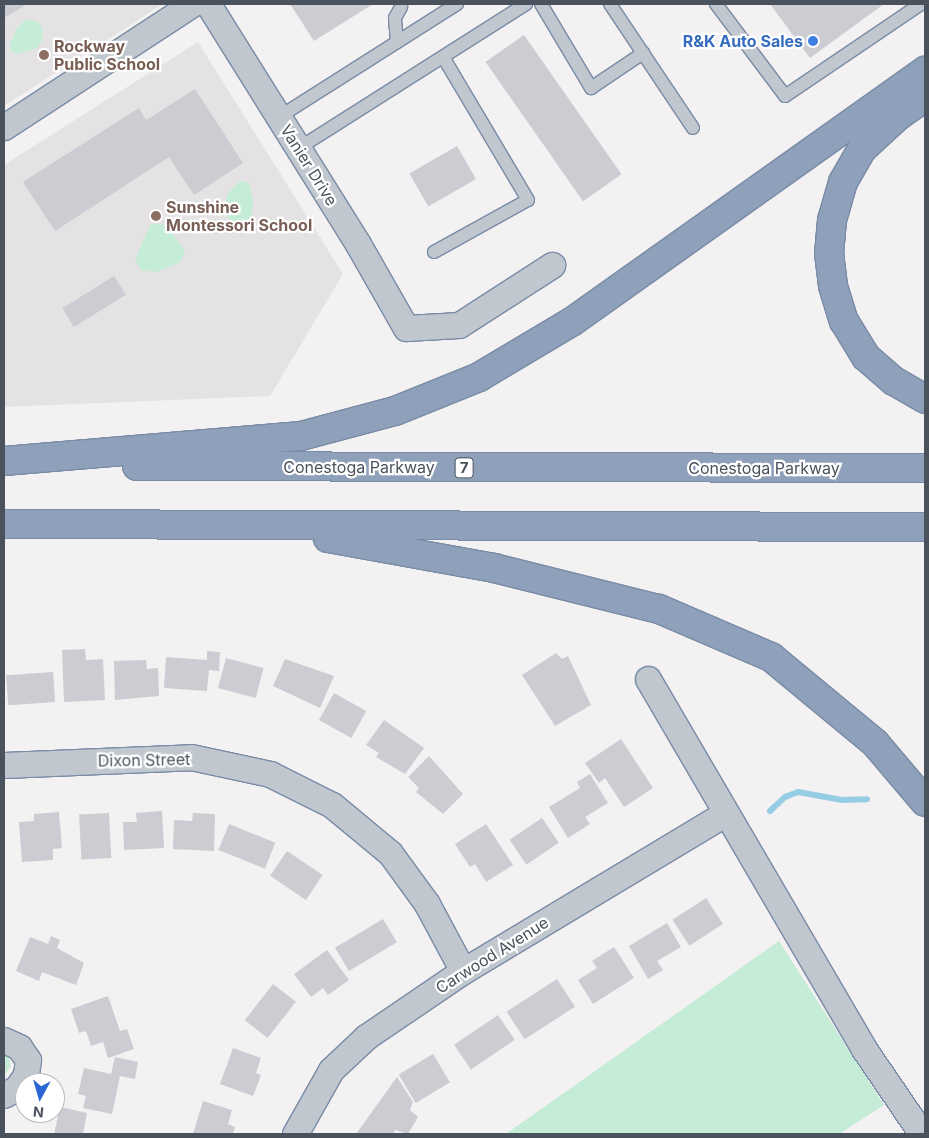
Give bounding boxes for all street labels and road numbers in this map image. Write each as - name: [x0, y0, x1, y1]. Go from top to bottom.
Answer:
- street label: Vanier Drive: [276, 121, 342, 209]
- road number: 7: [454, 456, 474, 480]
- street label: Conestoga Parkway: [283, 457, 435, 477]
- street label: Conestoga Parkway: [688, 458, 840, 478]
- street label: Dixon Street: [98, 750, 190, 770]
- street label: Carwood Avenue: [432, 913, 552, 997]

